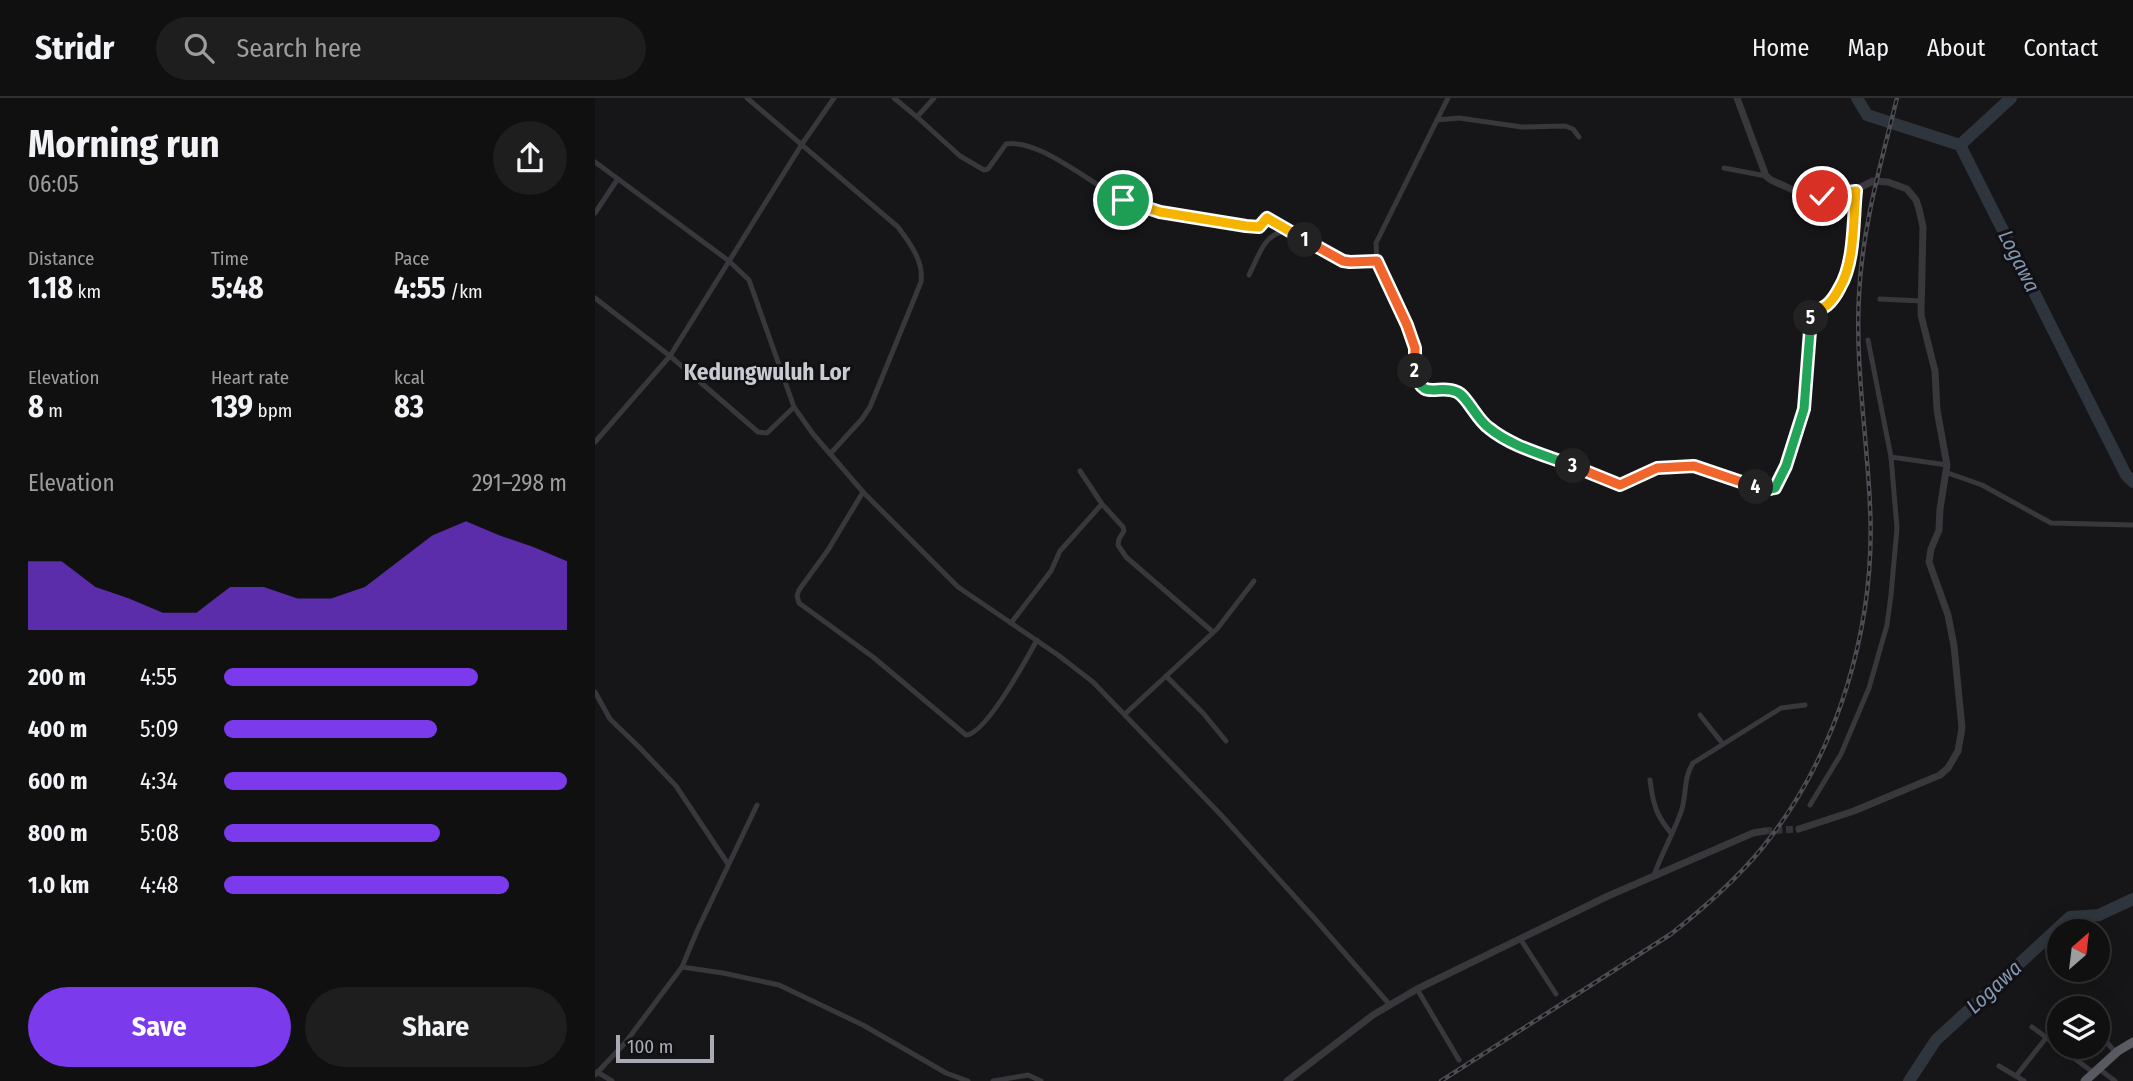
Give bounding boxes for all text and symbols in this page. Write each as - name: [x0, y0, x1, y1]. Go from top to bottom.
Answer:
- search box: [156, 17, 646, 80]
- text: Stridr: [35, 28, 114, 68]
- icon: search: [180, 29, 218, 67]
- text: Search here: [236, 33, 362, 64]
- text: Home: [1752, 34, 1809, 62]
- text: Map: [1847, 34, 1889, 62]
- text: About: [1927, 34, 1985, 62]
- text: Contact: [2023, 34, 2098, 62]
- text: Morning run: [28, 121, 220, 167]
- button: share: [493, 121, 567, 195]
- pin: [1792, 166, 1852, 226]
- text: 06:05: [28, 170, 79, 198]
- pin: [1093, 170, 1153, 230]
- icon: check: [1803, 177, 1841, 215]
- icon: arrive: [1104, 181, 1142, 219]
- pin: 1: [1287, 222, 1323, 258]
- water label: Logawa: [1992, 226, 2046, 296]
- text: 1: [1300, 228, 1309, 251]
- text: Distance: [28, 247, 95, 270]
- text: Time: [211, 247, 249, 270]
- text: Pace: [394, 247, 429, 270]
- text: 1.18: [28, 270, 73, 306]
- text: 5:48: [211, 270, 264, 306]
- text: 4:55: [394, 270, 446, 306]
- text: km: [73, 280, 101, 303]
- text: /km: [446, 280, 483, 303]
- pin: 5: [1793, 300, 1829, 336]
- text: 5: [1806, 306, 1815, 329]
- pin: 2: [1397, 354, 1433, 388]
- district label: Kedungwuluh Lor: [684, 358, 851, 386]
- text: 2: [1410, 359, 1419, 382]
- text: Elevation: [28, 366, 100, 389]
- text: Heart rate: [211, 366, 289, 389]
- text: kcal: [394, 366, 425, 389]
- text: 8: [28, 389, 44, 425]
- text: 139: [211, 389, 253, 425]
- text: 83: [394, 389, 424, 425]
- text: m: [44, 399, 63, 422]
- text: bpm: [253, 399, 292, 422]
- pin: 3: [1555, 448, 1591, 484]
- text: 3: [1568, 454, 1577, 477]
- text: Elevation: [28, 469, 115, 497]
- text: 291–298 m: [472, 469, 567, 497]
- pin: 4: [1739, 470, 1773, 504]
- text: 4: [1751, 475, 1760, 498]
- text: 200 m: [28, 663, 86, 691]
- text: 4:55: [140, 663, 177, 691]
- text: 400 m: [28, 715, 87, 743]
- text: 5:09: [140, 715, 178, 743]
- text: 600 m: [28, 767, 87, 795]
- text: 4:34: [140, 767, 178, 795]
- text: 800 m: [28, 819, 88, 847]
- text: 5:08: [140, 819, 179, 847]
- text: 1.0 km: [28, 871, 89, 899]
- text: 4:48: [140, 871, 179, 899]
- north arrow: [2047, 919, 2111, 982]
- map controls: [2047, 919, 2110, 1059]
- water label: Logawa: [1961, 955, 2027, 1019]
- button: Save: [28, 987, 291, 1067]
- button: Share: [305, 987, 567, 1067]
- button: layers: [2047, 996, 2110, 1059]
- scale bar: [616, 1032, 714, 1064]
- text: 100 m: [627, 1035, 673, 1058]

